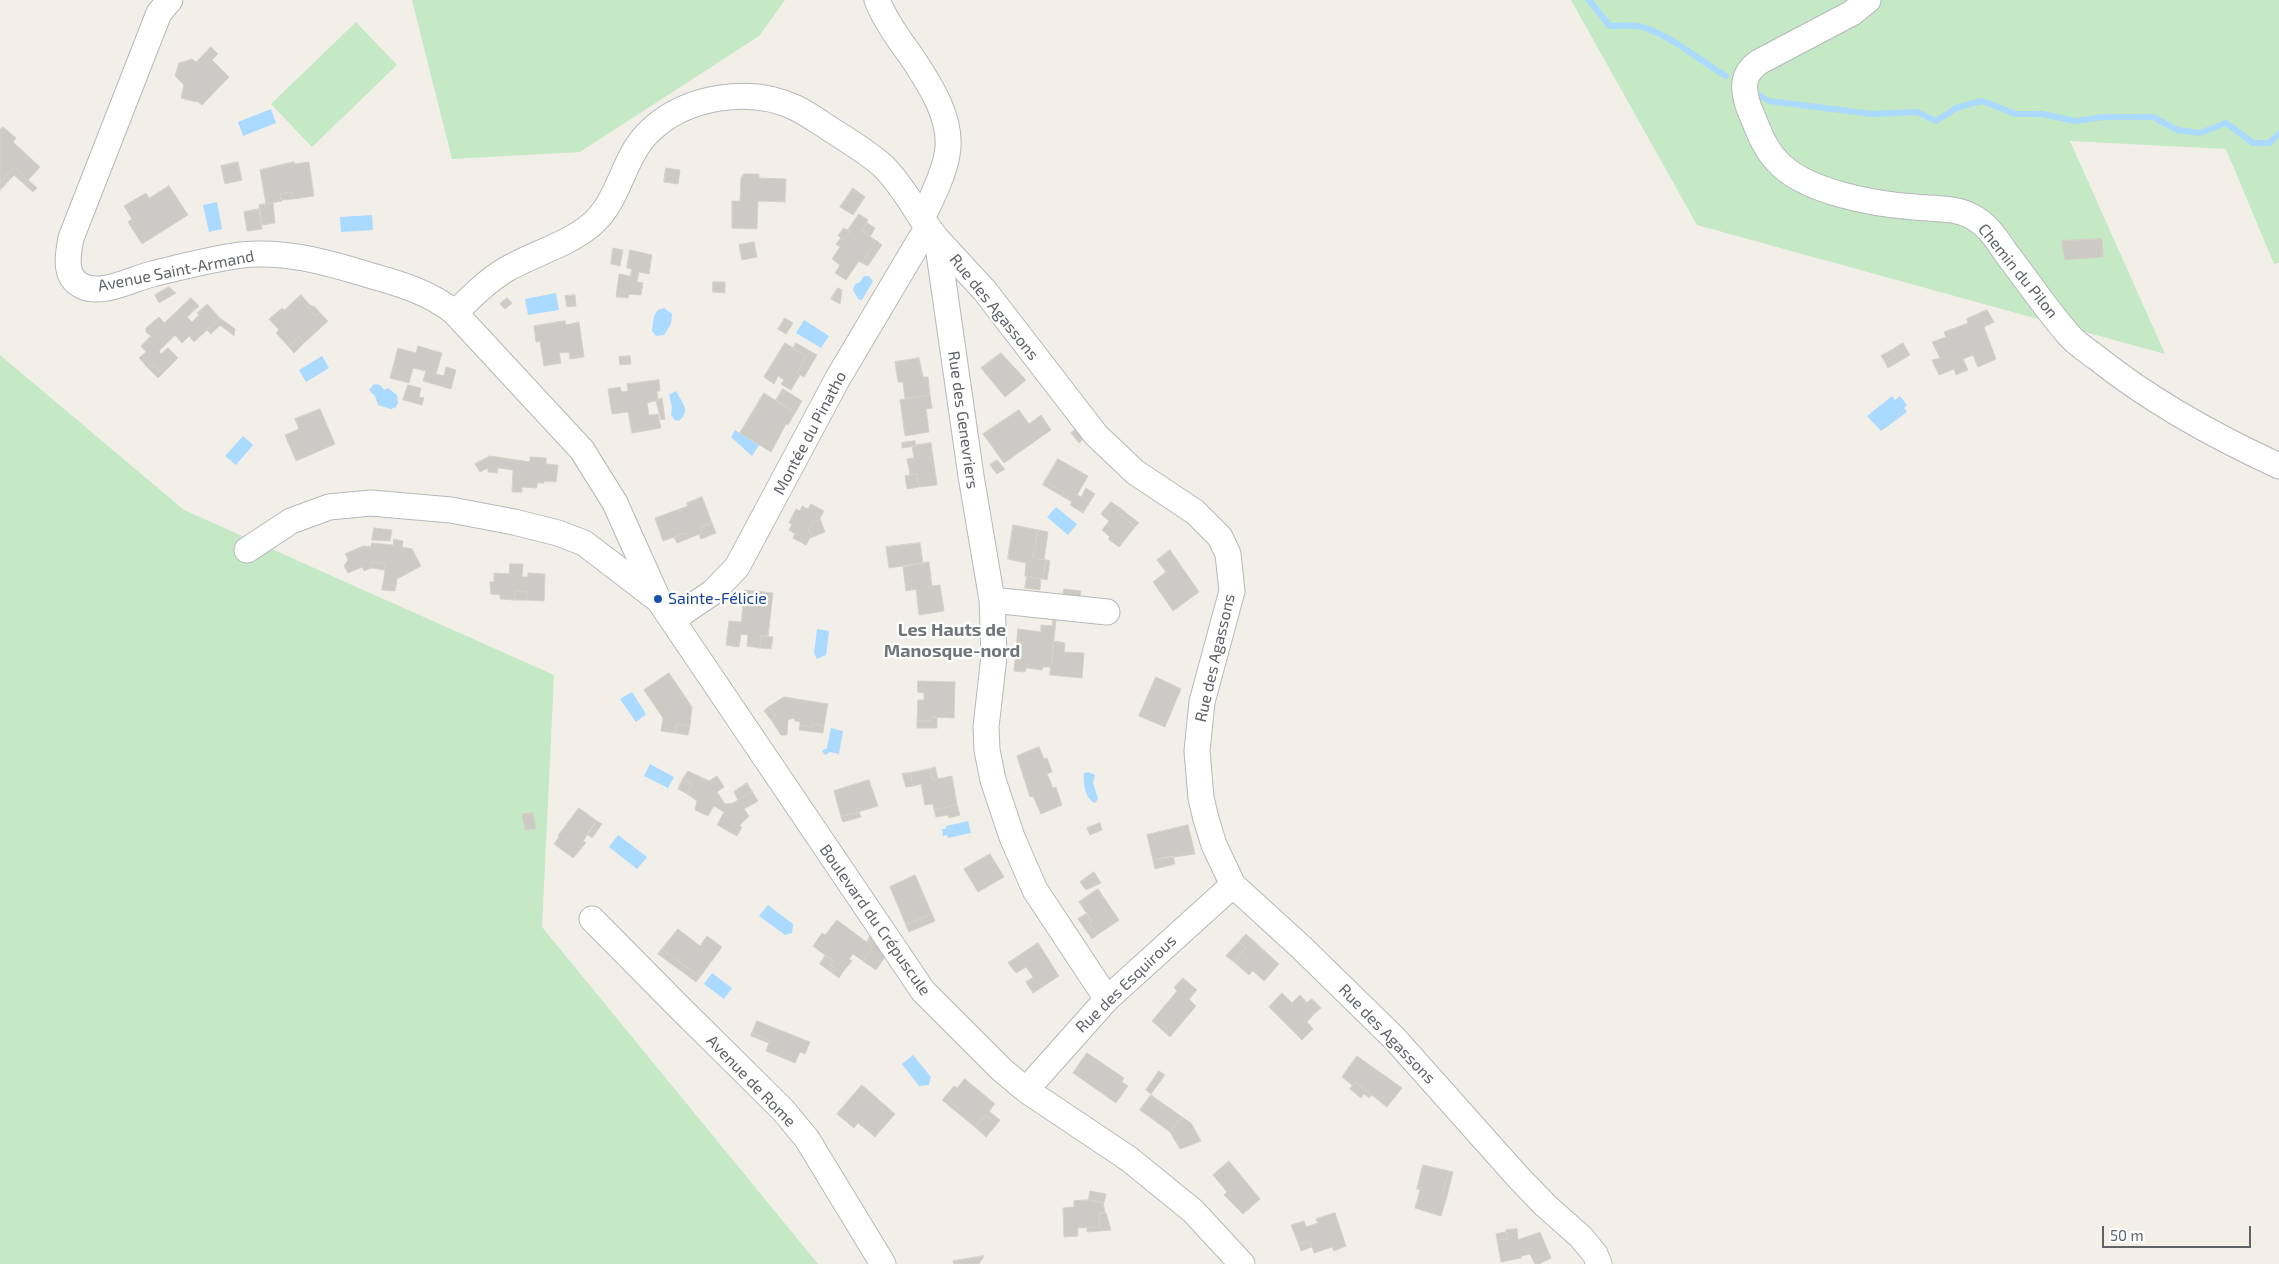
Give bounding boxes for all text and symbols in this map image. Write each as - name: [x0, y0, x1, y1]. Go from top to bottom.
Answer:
- street label: Chemin du Pilon: [1974, 220, 2062, 322]
- street label: Avenue Saint-Armand: [96, 246, 256, 296]
- street label: Rue des Agassons: [945, 250, 1043, 364]
- street label: Rue des Genevriers: [944, 350, 982, 490]
- street label: Montée du Pinatho: [769, 368, 851, 498]
- place label: Sainte-Félicie: [668, 589, 767, 609]
- street label: Rue des Agassons: [1191, 592, 1239, 724]
- marker: Sainte-Félicie: [652, 593, 664, 605]
- district label: Les Hauts de Manosque-nord: [884, 619, 1020, 662]
- street label: Boulevard du Crépuscule: [815, 841, 935, 999]
- street label: Rue des Esquirous: [1072, 931, 1180, 1037]
- street label: Rue des Agassons: [1335, 980, 1439, 1088]
- street label: Avenue de Rome: [702, 1031, 800, 1131]
- scale bar: [2104, 1216, 2253, 1248]
- text: 50 m: [2110, 1226, 2144, 1244]

